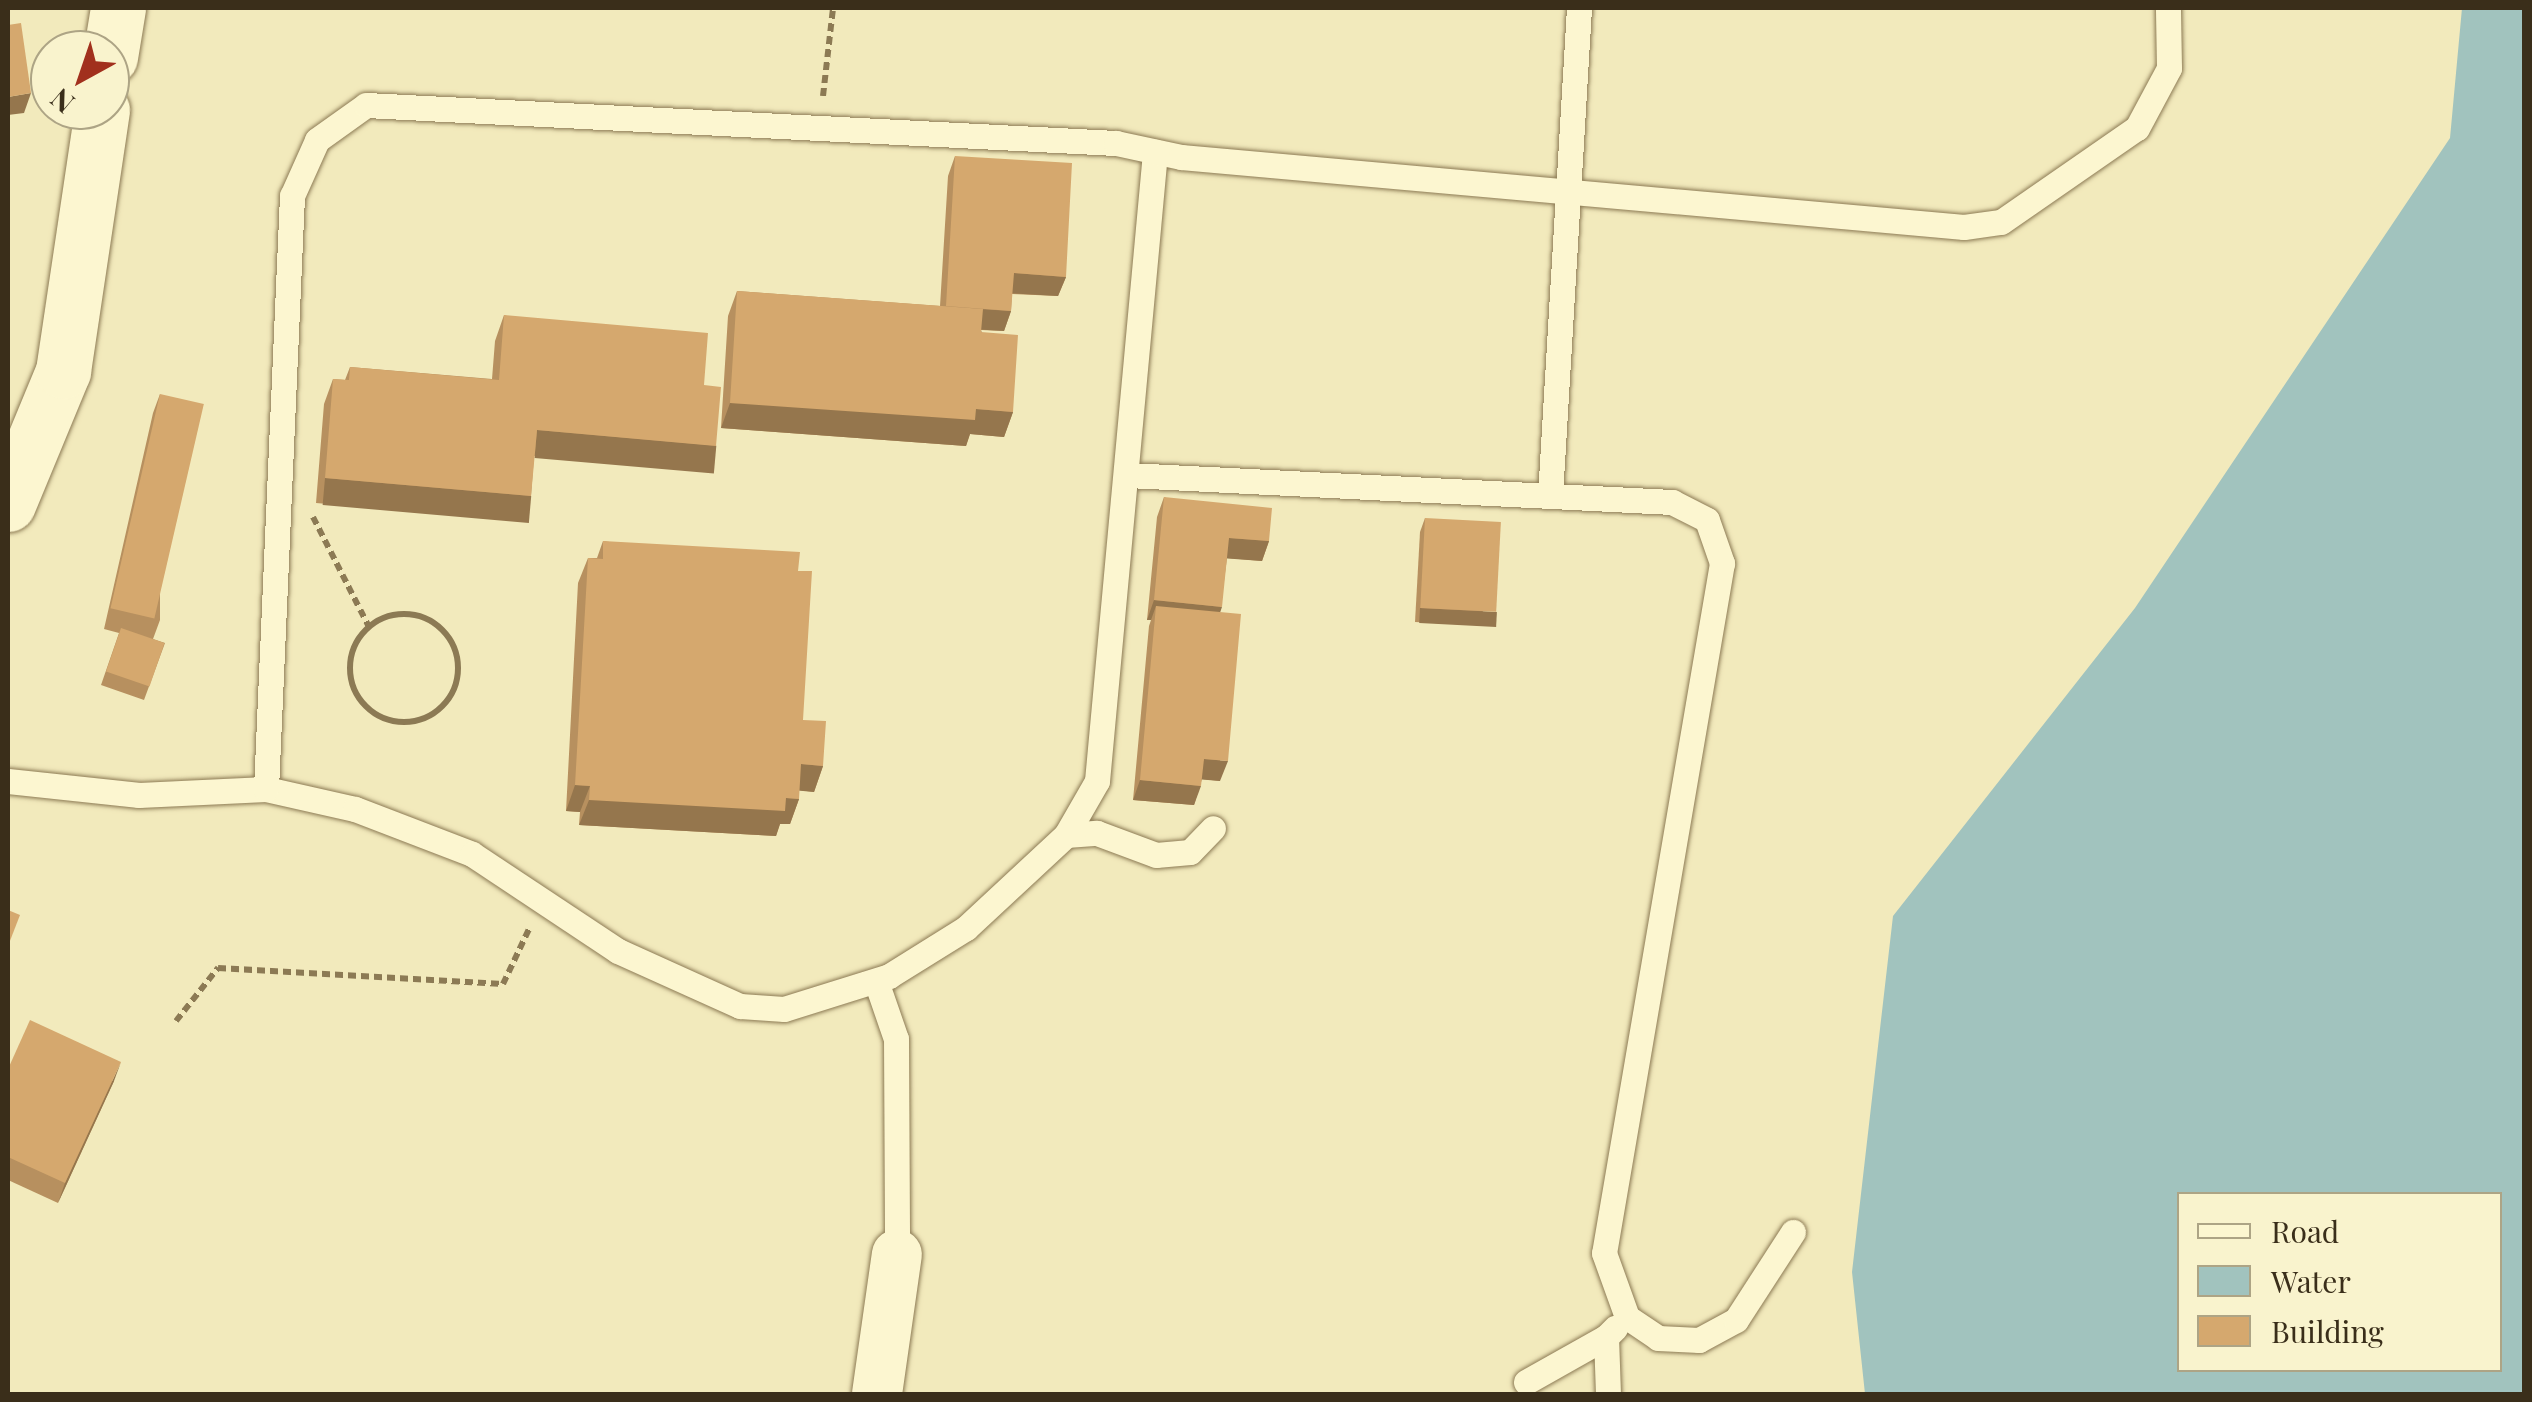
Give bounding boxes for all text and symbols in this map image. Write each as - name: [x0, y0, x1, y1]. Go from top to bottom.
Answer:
- north arrow: [30, 30, 130, 130]
- text: N: [42, 81, 81, 123]
- legend: [2177, 1192, 2502, 1372]
- text: Road: [2271, 1211, 2339, 1251]
- text: Water: [2271, 1261, 2351, 1301]
- text: Building: [2271, 1311, 2384, 1351]

